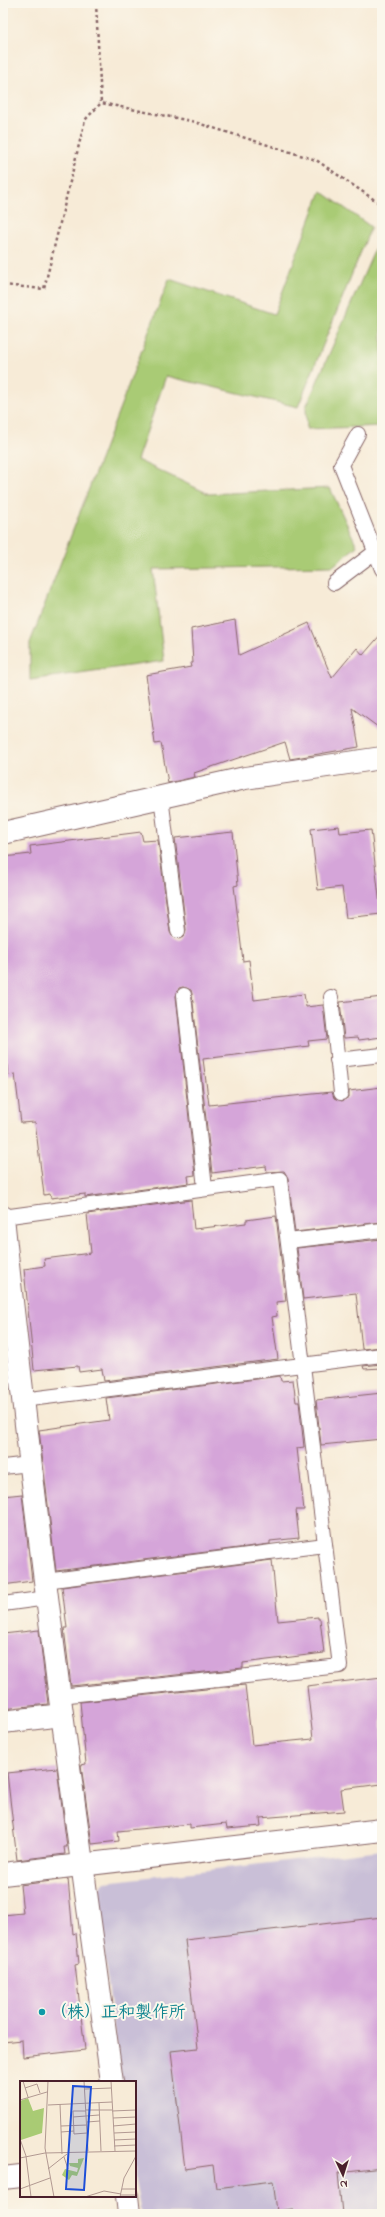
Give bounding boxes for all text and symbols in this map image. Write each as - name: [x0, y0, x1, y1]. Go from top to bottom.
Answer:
- place label: （株）正和製作所: [50, 2000, 186, 2025]
- marker: （株）正和製作所: [37, 2007, 47, 2017]
- inset map: [20, 2081, 136, 2197]
- north arrow: [323, 2155, 363, 2195]
- text: N: [339, 2176, 348, 2192]

